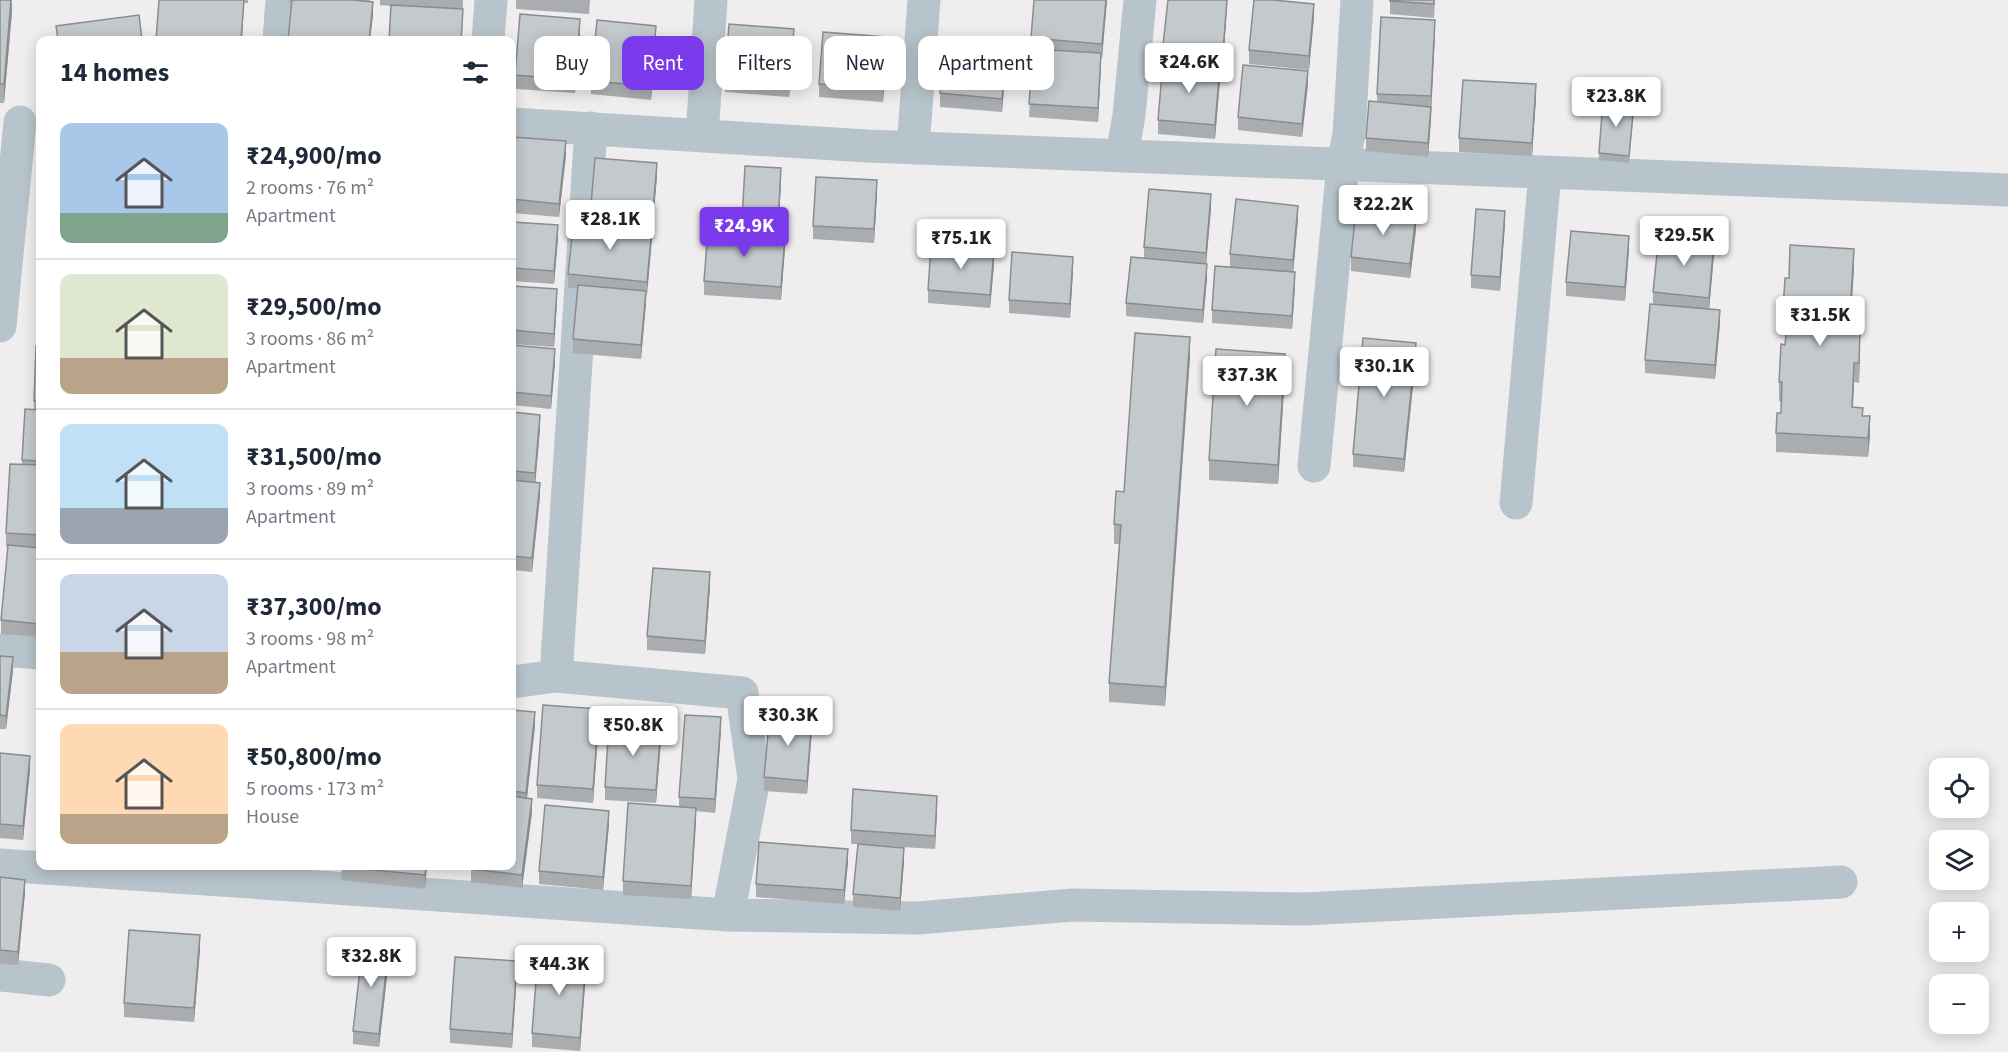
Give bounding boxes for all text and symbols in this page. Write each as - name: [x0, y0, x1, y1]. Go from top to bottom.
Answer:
- chip: Buy: [534, 36, 610, 90]
- chip: Rent: [622, 36, 704, 90]
- chip: Filters: [716, 36, 812, 90]
- chip: New: [824, 36, 906, 90]
- chip: Apartment: [918, 36, 1054, 90]
- pin: ₹24.6K: [1140, 43, 1238, 94]
- text: ₹24.6K: [1159, 48, 1219, 76]
- text: 14 homes: [60, 54, 169, 91]
- icon: filters: [459, 56, 492, 89]
- pin: ₹23.8K: [1567, 77, 1665, 128]
- text: ₹23.8K: [1586, 82, 1646, 110]
- text: ₹24,900/mo: [246, 137, 382, 174]
- icon: home: [108, 147, 180, 219]
- text: 2 rooms · 76 m²: [246, 174, 374, 202]
- pin: ₹22.2K: [1334, 185, 1432, 236]
- text: ₹22.2K: [1353, 190, 1413, 218]
- pin: ₹28.1K: [561, 200, 659, 251]
- text: Apartment: [246, 202, 336, 230]
- text: ₹28.1K: [580, 205, 640, 233]
- pin: ₹24.9K: [695, 207, 793, 258]
- text: ₹24.9K: [714, 212, 774, 240]
- pin: ₹29.5K: [1635, 216, 1733, 267]
- pin: ₹75.1K: [912, 219, 1010, 270]
- text: ₹29.5K: [1654, 221, 1714, 249]
- text: ₹75.1K: [931, 224, 991, 252]
- text: ₹29,500/mo: [246, 288, 382, 325]
- pin: ₹31.5K: [1771, 296, 1869, 347]
- icon: home: [108, 298, 180, 370]
- text: ₹31.5K: [1790, 301, 1850, 329]
- text: 3 rooms · 86 m²: [246, 325, 374, 353]
- pin: ₹30.1K: [1335, 347, 1433, 398]
- text: ₹30.1K: [1354, 352, 1414, 380]
- text: Apartment: [246, 353, 336, 381]
- pin: ₹37.3K: [1198, 356, 1296, 407]
- text: ₹37.3K: [1217, 361, 1277, 389]
- text: ₹31,500/mo: [246, 438, 382, 475]
- icon: home: [108, 448, 180, 520]
- text: 3 rooms · 89 m²: [246, 475, 374, 503]
- text: Apartment: [246, 503, 336, 531]
- text: ₹37,300/mo: [246, 588, 382, 625]
- icon: home: [108, 598, 180, 670]
- text: 3 rooms · 98 m²: [246, 625, 374, 653]
- text: Apartment: [246, 653, 336, 681]
- pin: ₹30.3K: [739, 696, 837, 747]
- text: ₹30.3K: [758, 701, 818, 729]
- pin: ₹50.8K: [584, 706, 682, 757]
- text: ₹50.8K: [603, 711, 663, 739]
- text: ₹50,800/mo: [246, 738, 382, 775]
- icon: home: [108, 748, 180, 820]
- map controls: [1929, 758, 1989, 1034]
- button: locate: [1929, 758, 1989, 818]
- text: 5 rooms · 173 m²: [246, 775, 384, 803]
- text: House: [246, 803, 299, 831]
- button: layers: [1929, 830, 1989, 890]
- button: +: [1929, 902, 1989, 962]
- pin: ₹32.8K: [322, 937, 420, 988]
- text: ₹32.8K: [341, 942, 401, 970]
- pin: ₹44.3K: [510, 945, 608, 996]
- text: ₹44.3K: [529, 950, 589, 978]
- button: −: [1929, 974, 1989, 1034]

